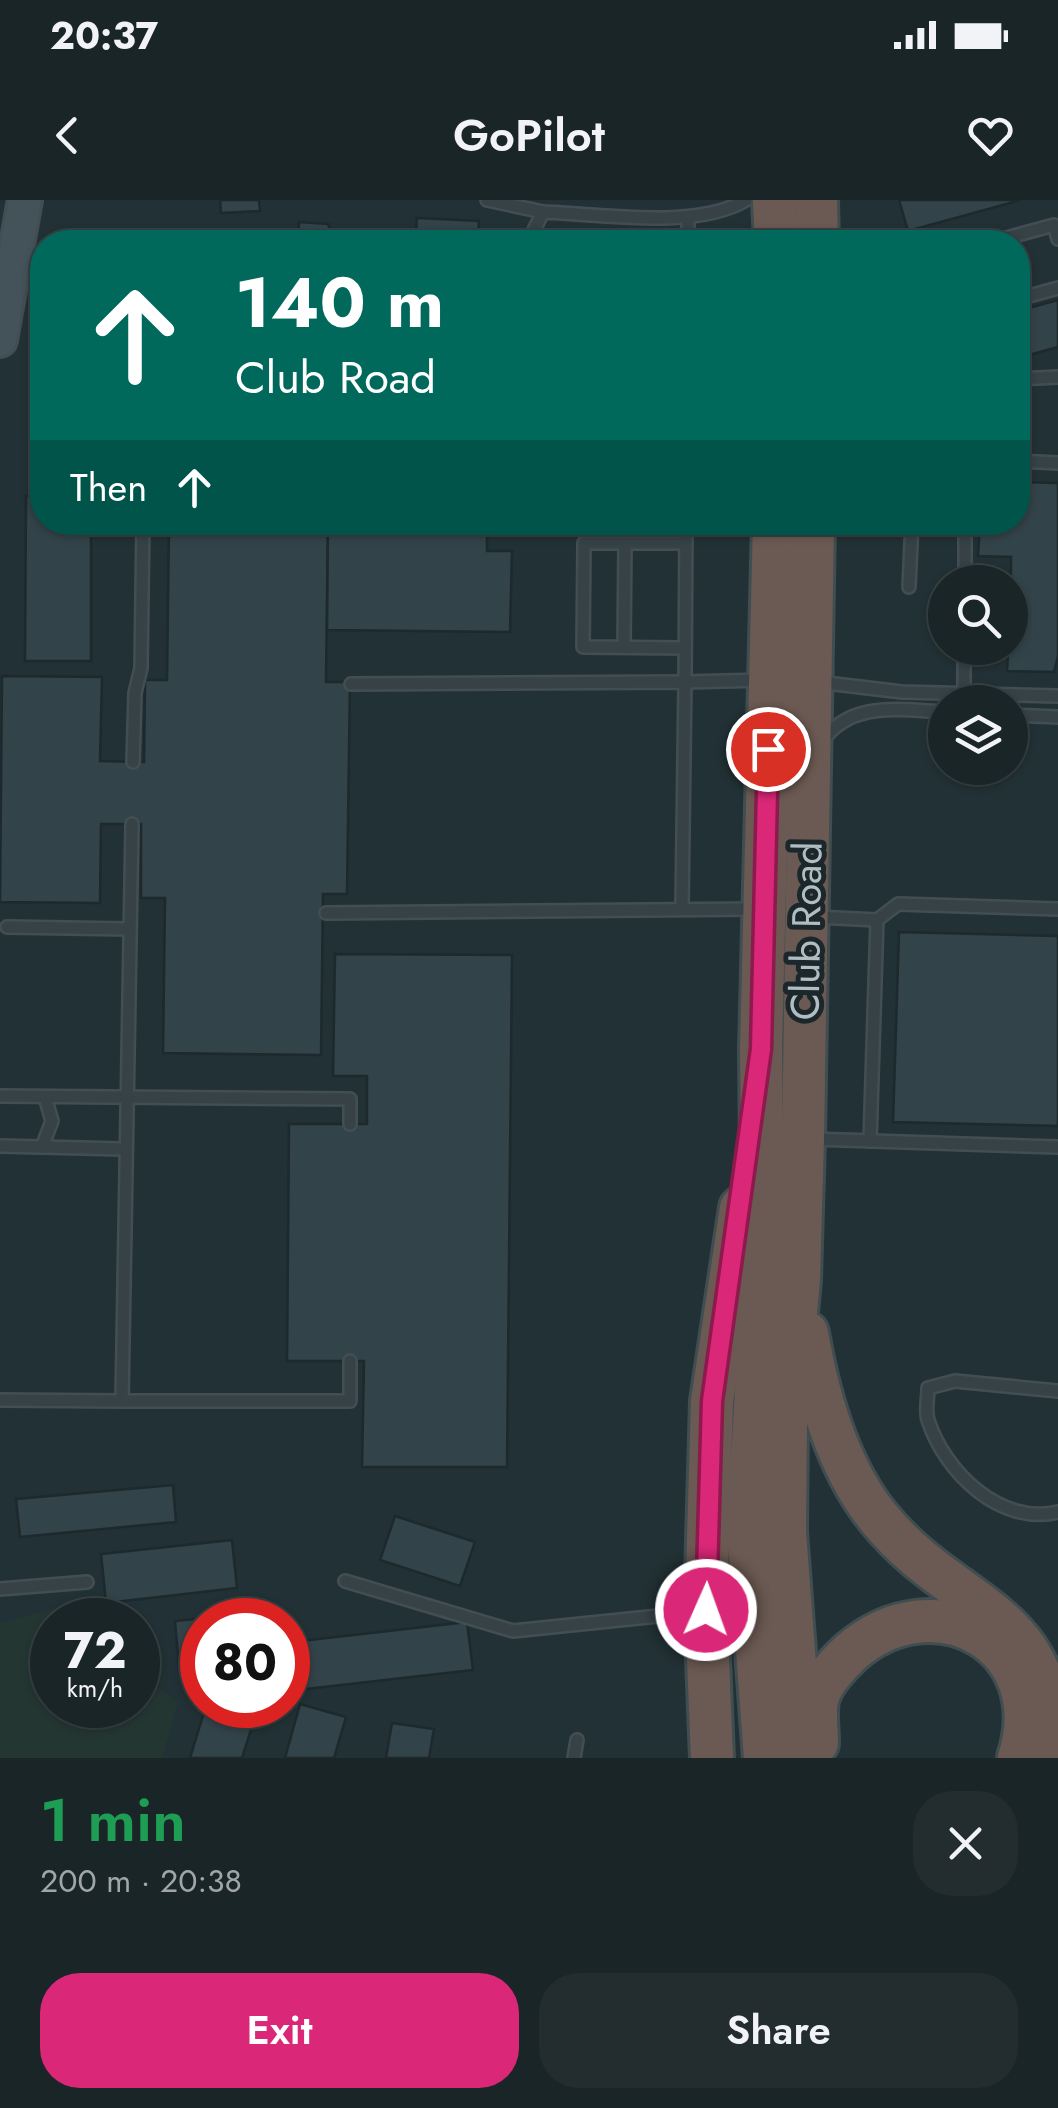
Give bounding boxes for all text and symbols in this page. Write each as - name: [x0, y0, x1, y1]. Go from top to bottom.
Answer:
- text: 20:37: [50, 8, 158, 63]
- text: GoPilot: [453, 103, 605, 168]
- icon: back: [40, 108, 95, 163]
- icon: heart: [963, 108, 1018, 163]
- text: 140 m: [235, 252, 444, 353]
- icon: ahead: [70, 270, 200, 400]
- text: Club Road: [235, 345, 436, 410]
- text: Then: [70, 460, 147, 515]
- icon: ahead: [167, 460, 222, 515]
- map controls: [928, 565, 1028, 785]
- button: search: [928, 565, 1028, 665]
- button: layers: [928, 685, 1028, 785]
- pin: [726, 707, 811, 792]
- icon: arrive: [741, 722, 796, 777]
- street label: Club Road: [775, 841, 837, 1021]
- position arrow: [654, 1558, 758, 1662]
- speed limit sign: 80: [180, 1598, 310, 1728]
- text: 72: [64, 1614, 126, 1687]
- text: km/h: [67, 1670, 123, 1706]
- text: 1 min: [40, 1777, 186, 1864]
- button: close: [913, 1791, 1018, 1896]
- text: 200 m · 20:38: [40, 1858, 242, 1904]
- button: Exit: [40, 1973, 519, 2088]
- button: Share: [539, 1973, 1018, 2088]

